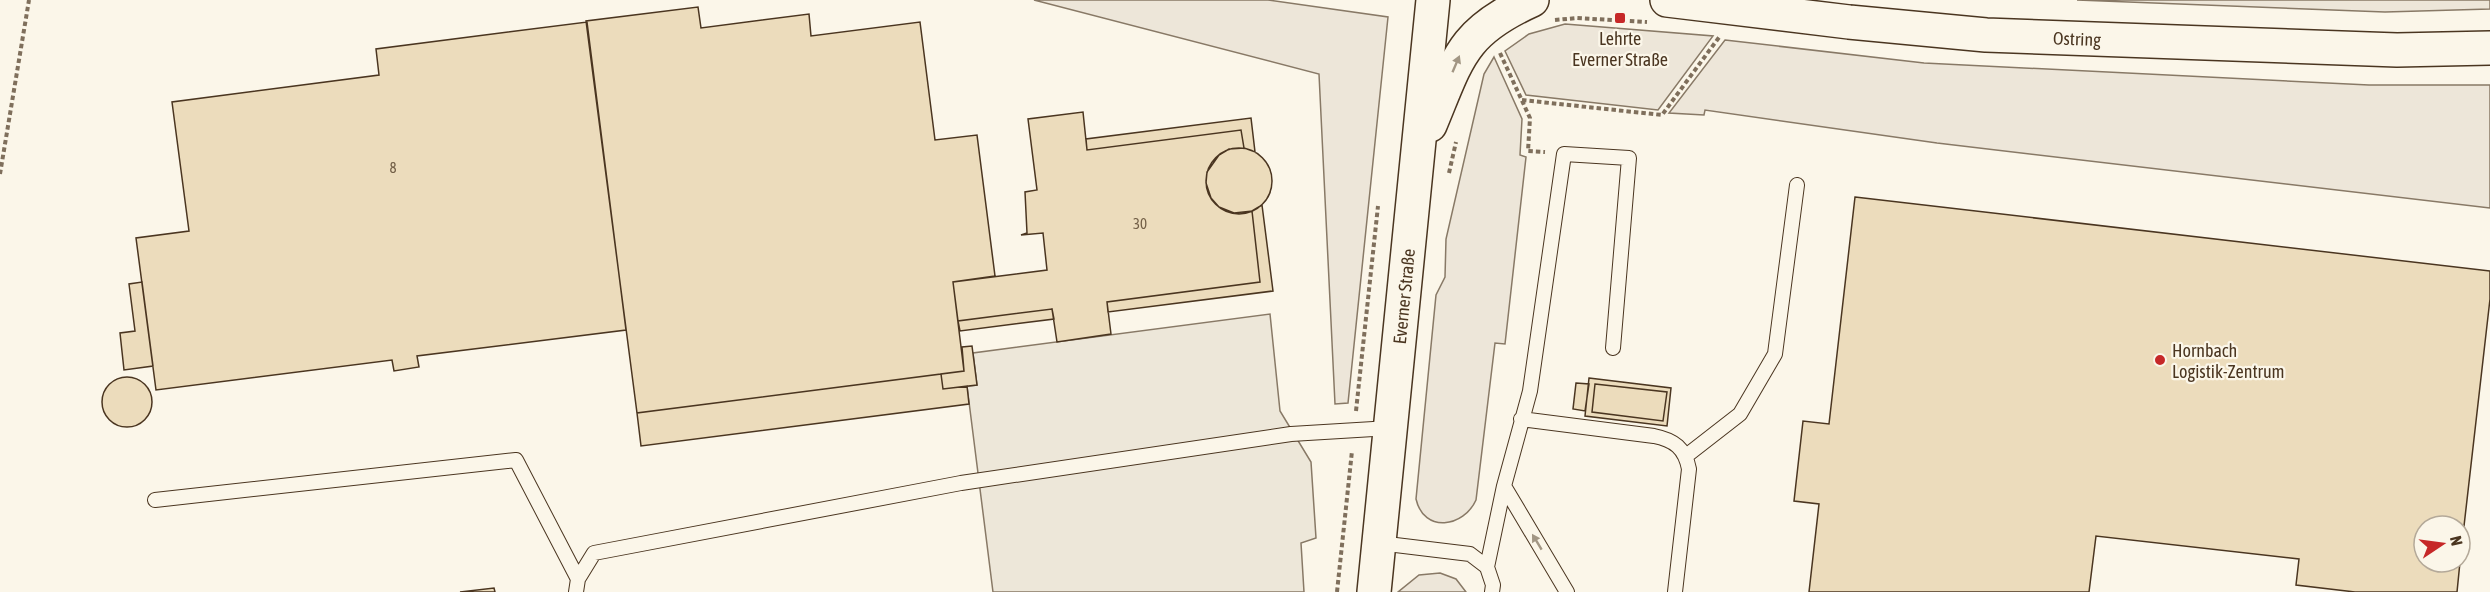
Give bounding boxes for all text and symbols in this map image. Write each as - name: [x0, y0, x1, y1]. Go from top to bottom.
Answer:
- marker: Lehrte Everner Straße: [1613, 11, 1627, 25]
- street label: Ostring: [2053, 27, 2102, 50]
- place label: Lehrte Everner Straße: [1572, 28, 1668, 70]
- one-way arrow: [1451, 56, 1460, 73]
- house number: 8: [389, 159, 397, 176]
- house number: 30: [1133, 215, 1147, 232]
- street label: Everner Straße: [1388, 248, 1419, 345]
- place label: Hornbach Logistik-Zentrum: [2172, 340, 2285, 382]
- marker: Hornbach Logistik-Zentrum: [2153, 353, 2167, 367]
- north arrow: [2412, 514, 2472, 574]
- one-way arrow: [1532, 534, 1543, 550]
- text: N: [2447, 534, 2466, 547]

